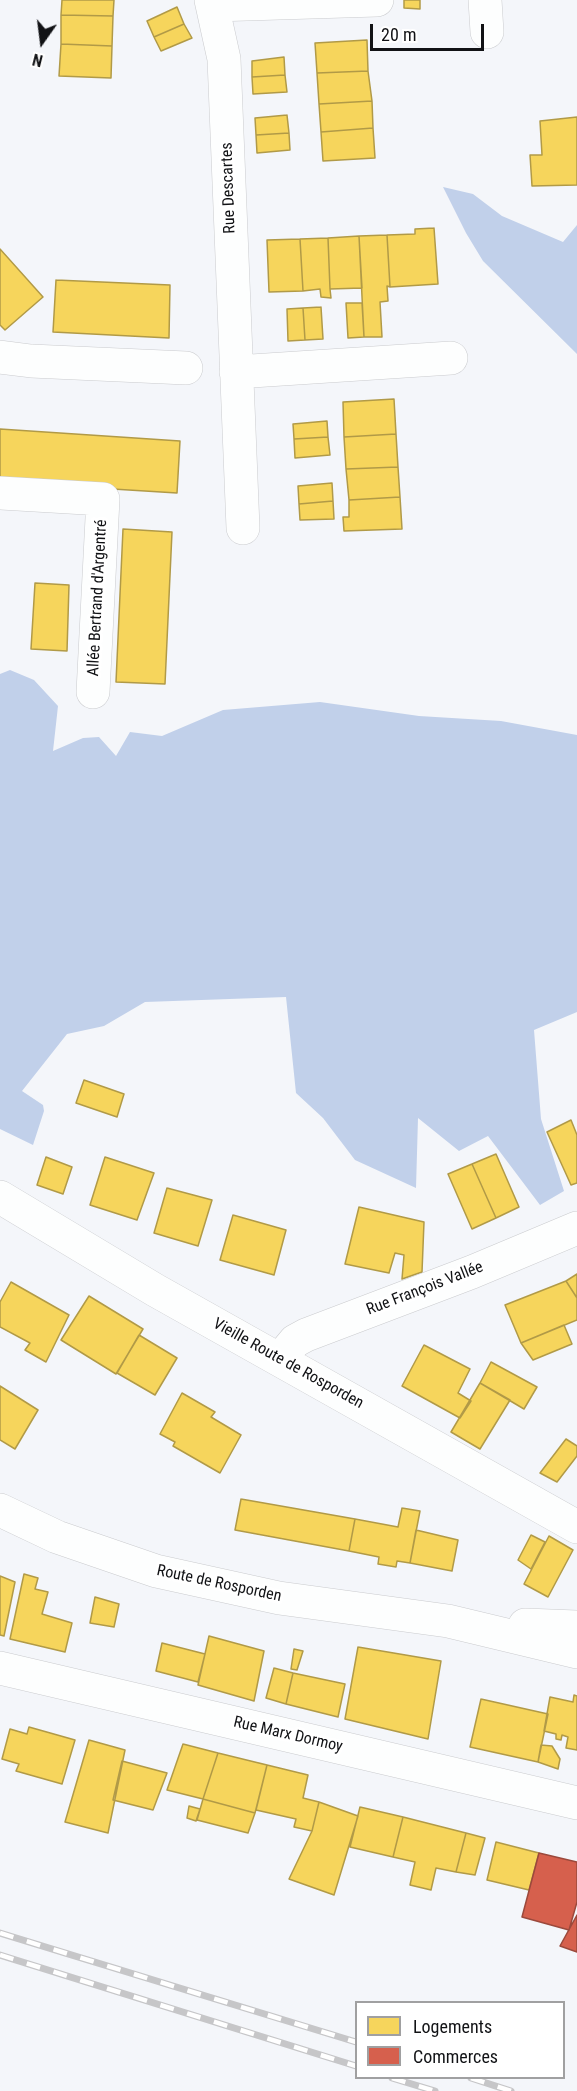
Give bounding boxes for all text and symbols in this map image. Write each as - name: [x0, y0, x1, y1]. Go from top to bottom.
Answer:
- north arrow: [12, 12, 72, 72]
- scale bar: [373, 12, 487, 50]
- text: 20 m: [381, 24, 416, 45]
- text: N: [30, 50, 45, 70]
- street label: Rue Descartes: [218, 142, 240, 234]
- street label: Allée Bertrand d'Argentré: [84, 519, 112, 677]
- street label: Rue François Vallée: [364, 1258, 486, 1320]
- street label: Vieille Route de Rosporden: [209, 1315, 367, 1413]
- street label: Route de Rosporden: [155, 1561, 283, 1607]
- street label: Rue Marx Dormoy: [232, 1713, 344, 1757]
- legend: [355, 2001, 565, 2079]
- text: Logements: [413, 2016, 492, 2037]
- text: Commerces: [413, 2046, 498, 2067]

